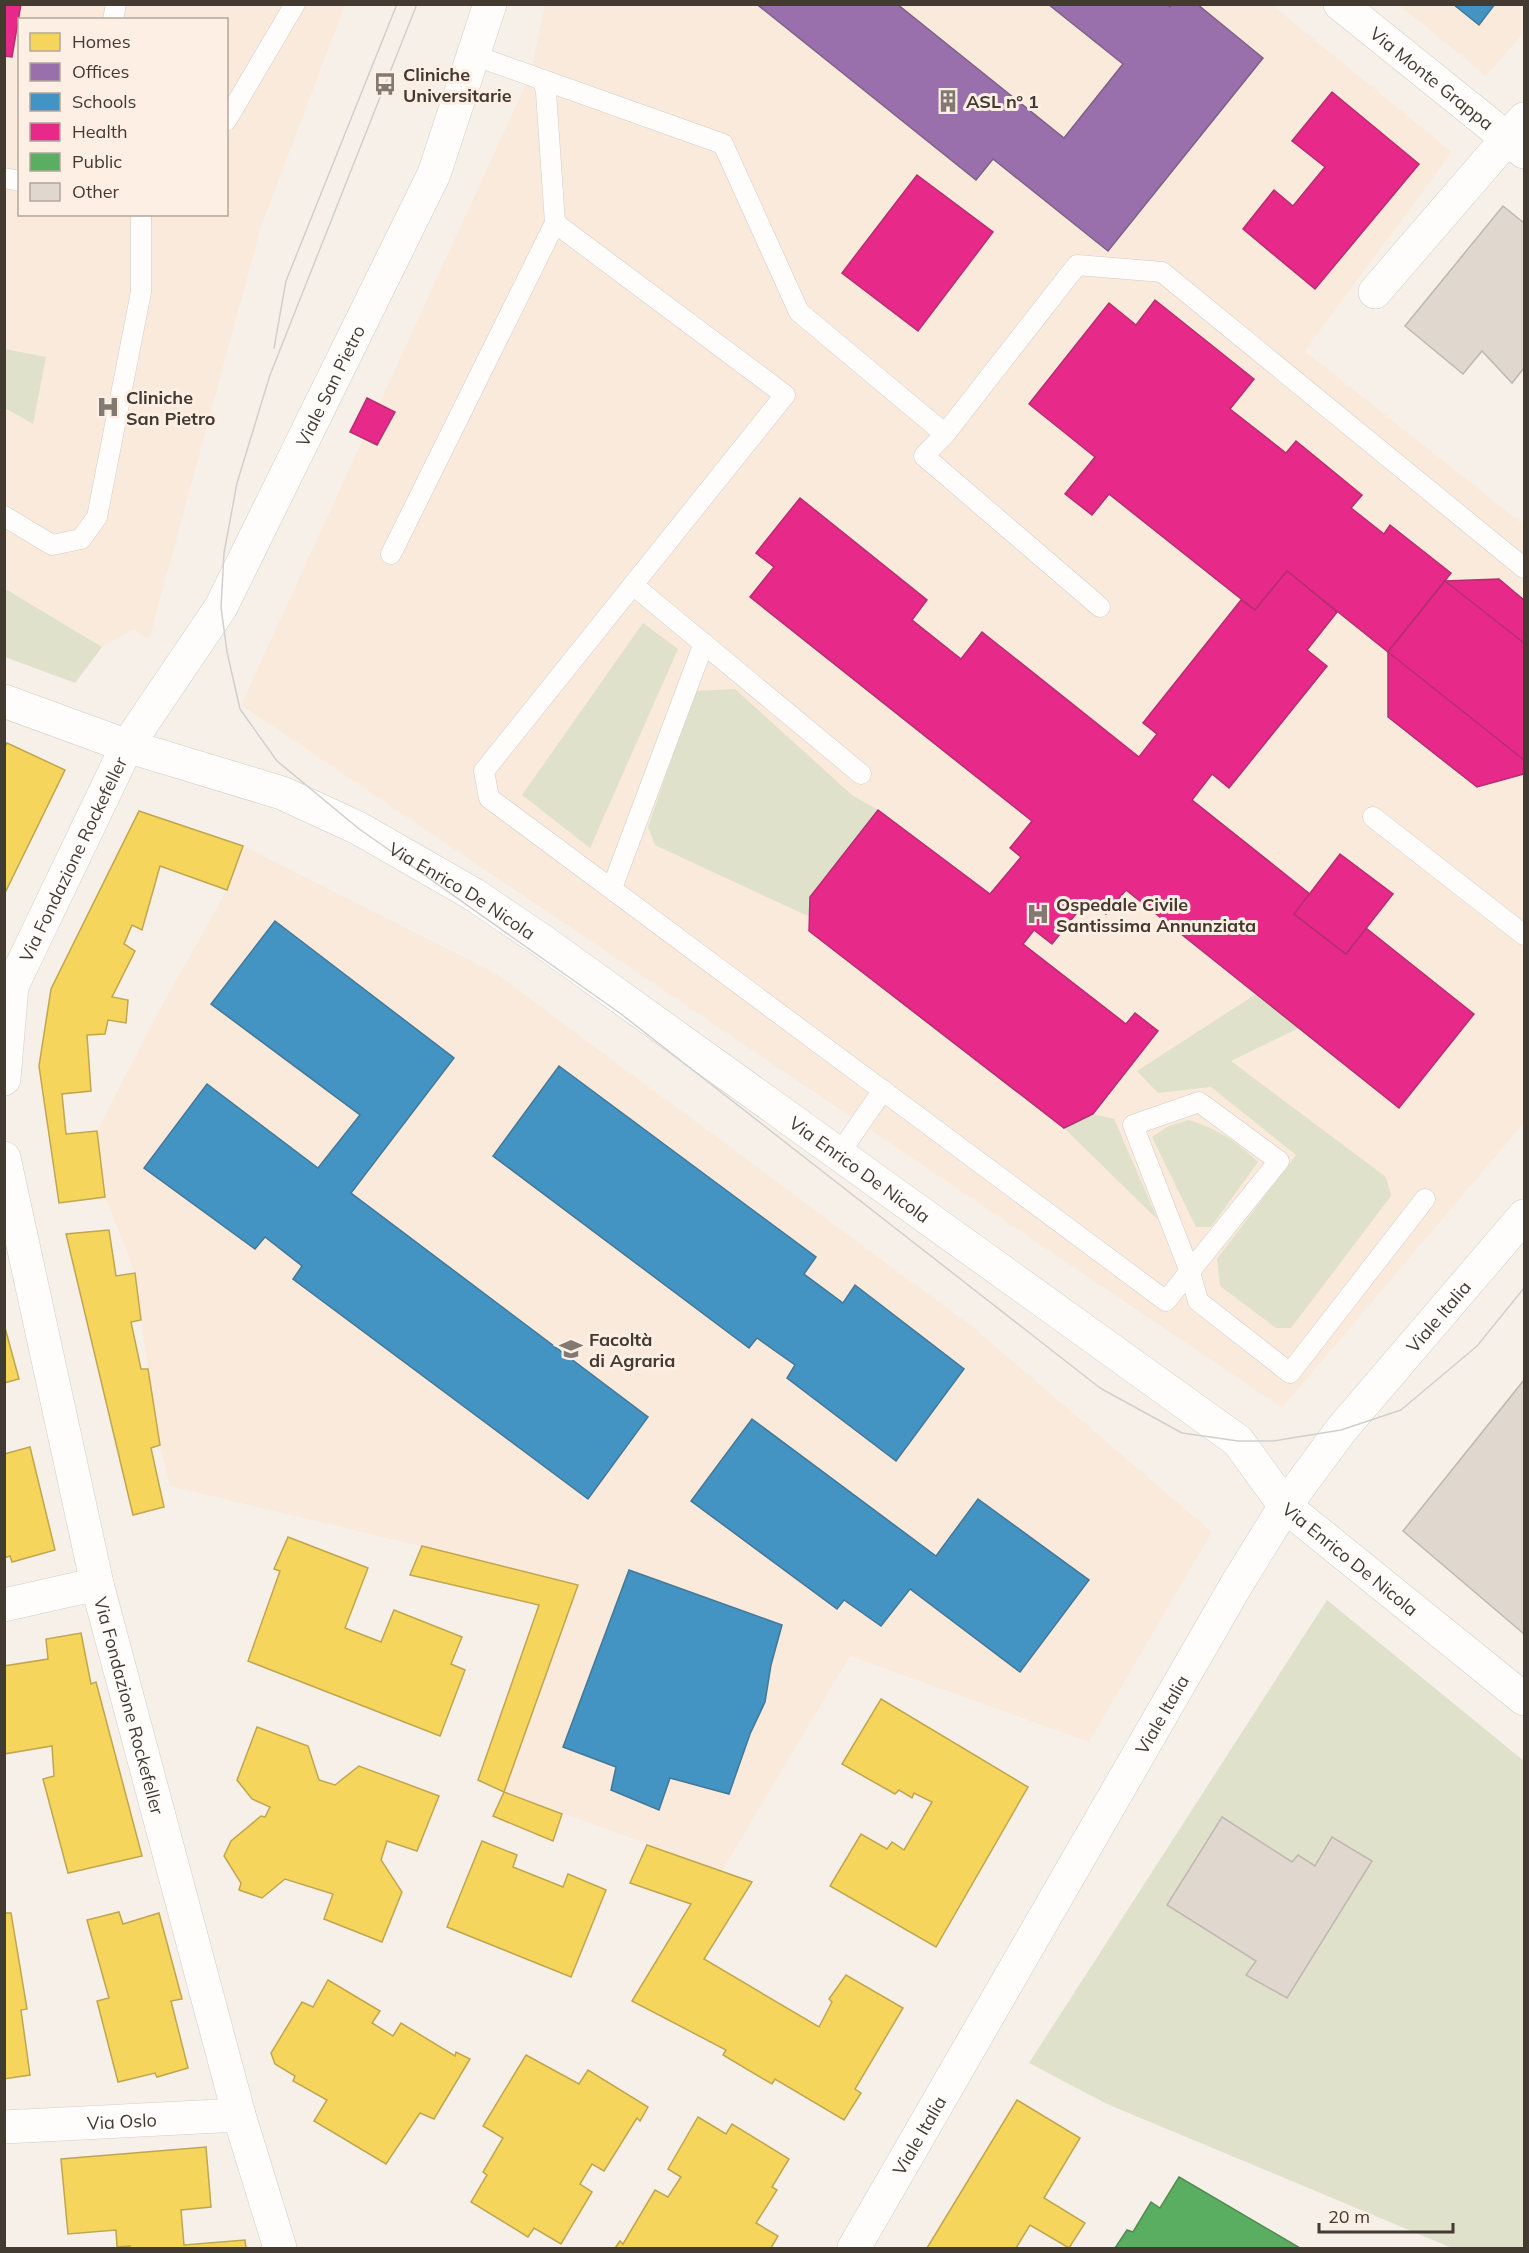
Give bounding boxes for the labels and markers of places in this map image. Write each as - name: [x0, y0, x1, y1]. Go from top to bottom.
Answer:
- place label: Cliniche Universitarie: [403, 63, 512, 107]
- bus stop icon: Cliniche Universitarie: [372, 71, 398, 97]
- building icon: ASL n° 1: [935, 88, 961, 114]
- place label: ASL n° 1: [966, 90, 1039, 113]
- place label: Cliniche San Pietro: [126, 386, 215, 430]
- hospital icon: Cliniche San Pietro: [95, 394, 121, 420]
- place label: Ospedale Civile Santissima Annunziata: [1056, 893, 1256, 937]
- hospital icon: Ospedale Civile Santissima Annunziata: [1025, 901, 1051, 927]
- place label: Facoltà di Agraria: [589, 1328, 675, 1372]
- school or university icon: Facoltà di Agraria: [558, 1336, 584, 1362]

